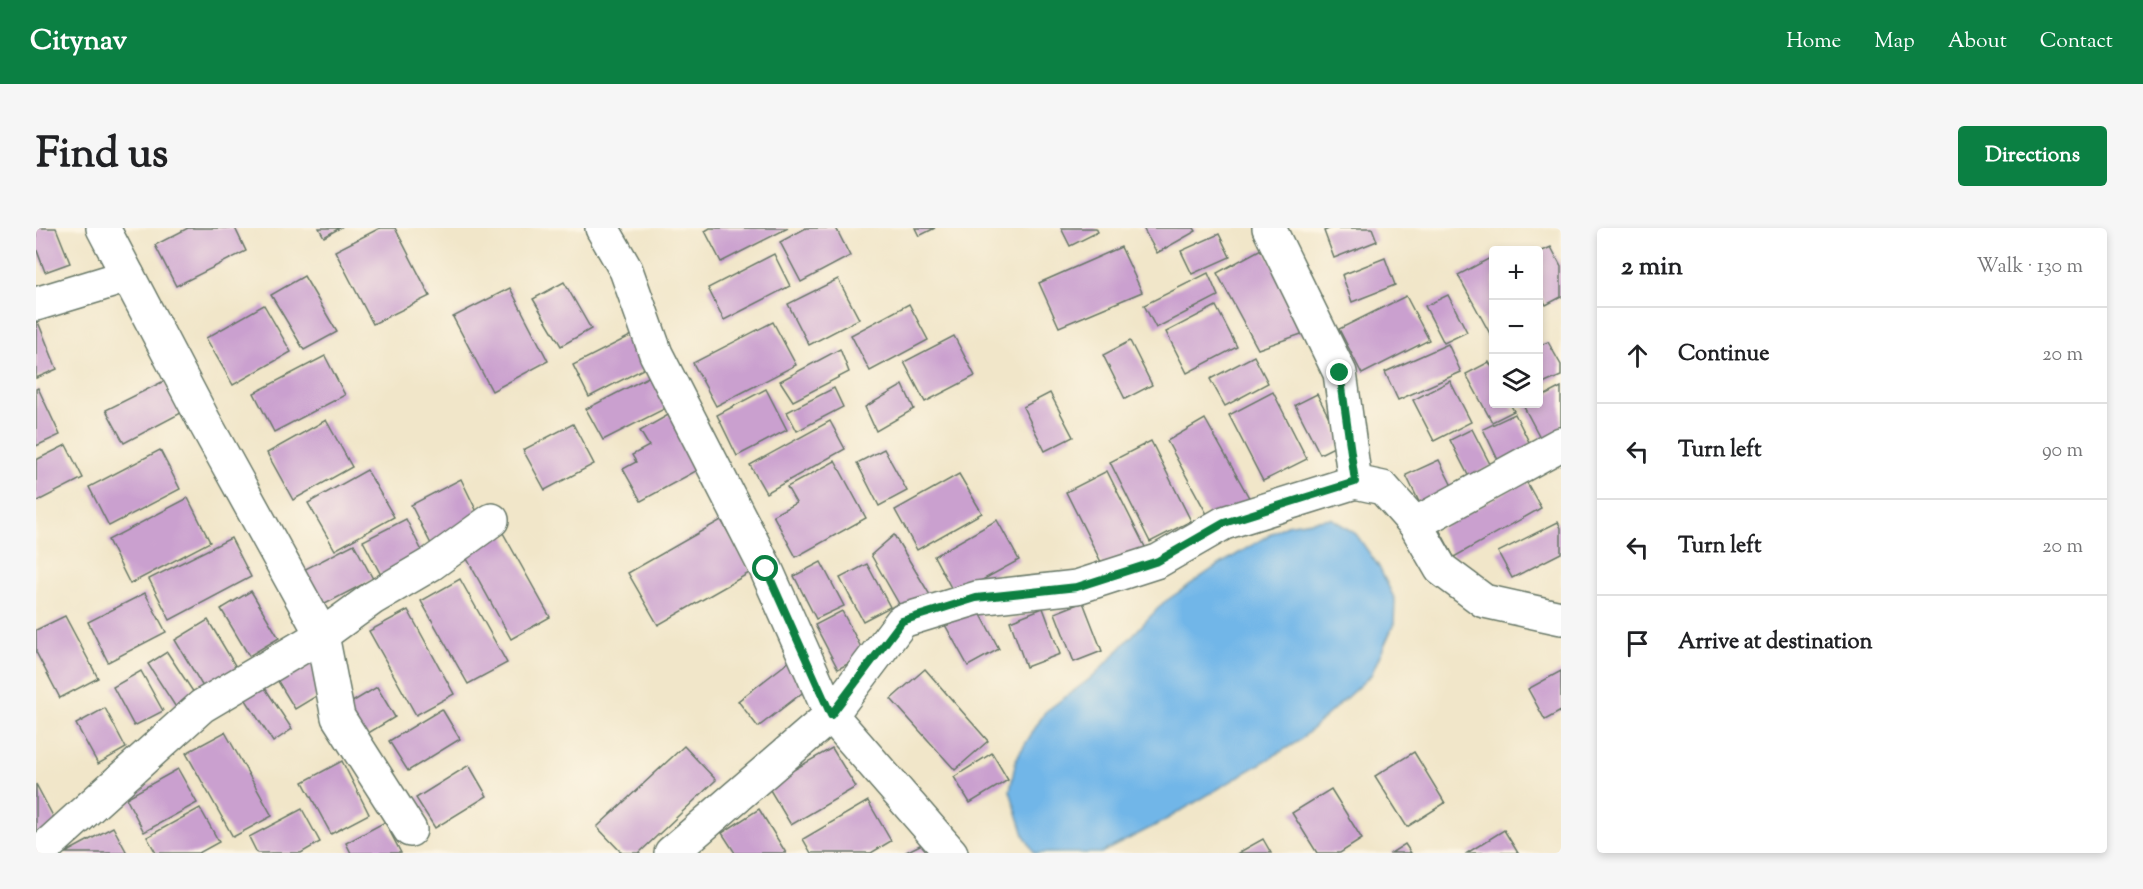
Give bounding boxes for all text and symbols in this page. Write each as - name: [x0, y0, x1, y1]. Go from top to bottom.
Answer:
- text: Citynav: [30, 22, 127, 62]
- text: Home: [1786, 27, 1841, 57]
- text: Map: [1874, 27, 1915, 57]
- text: About: [1948, 27, 2007, 57]
- text: Contact: [2040, 27, 2113, 57]
- text: Find us: [36, 126, 168, 186]
- button: Directions: [1958, 126, 2107, 186]
- map controls: [1489, 246, 1543, 408]
- button: +: [1489, 246, 1543, 300]
- text: 2 min: [1621, 249, 1683, 286]
- text: Walk · 130 m: [1976, 253, 2083, 282]
- button: −: [1489, 300, 1543, 354]
- icon: ahead: [1621, 339, 1654, 372]
- text: Continue: [1678, 339, 1769, 371]
- text: 20 m: [2042, 341, 2083, 370]
- button: layers: [1489, 354, 1543, 408]
- route end: [1326, 359, 1352, 385]
- icon: left: [1621, 435, 1654, 468]
- text: Turn left: [1678, 435, 1761, 467]
- text: 90 m: [2042, 437, 2083, 466]
- icon: left: [1621, 531, 1654, 564]
- text: Turn left: [1678, 531, 1761, 563]
- text: 20 m: [2042, 533, 2083, 562]
- route start: [752, 555, 778, 581]
- icon: arrive: [1621, 627, 1654, 660]
- text: Arrive at destination: [1678, 627, 1873, 659]

